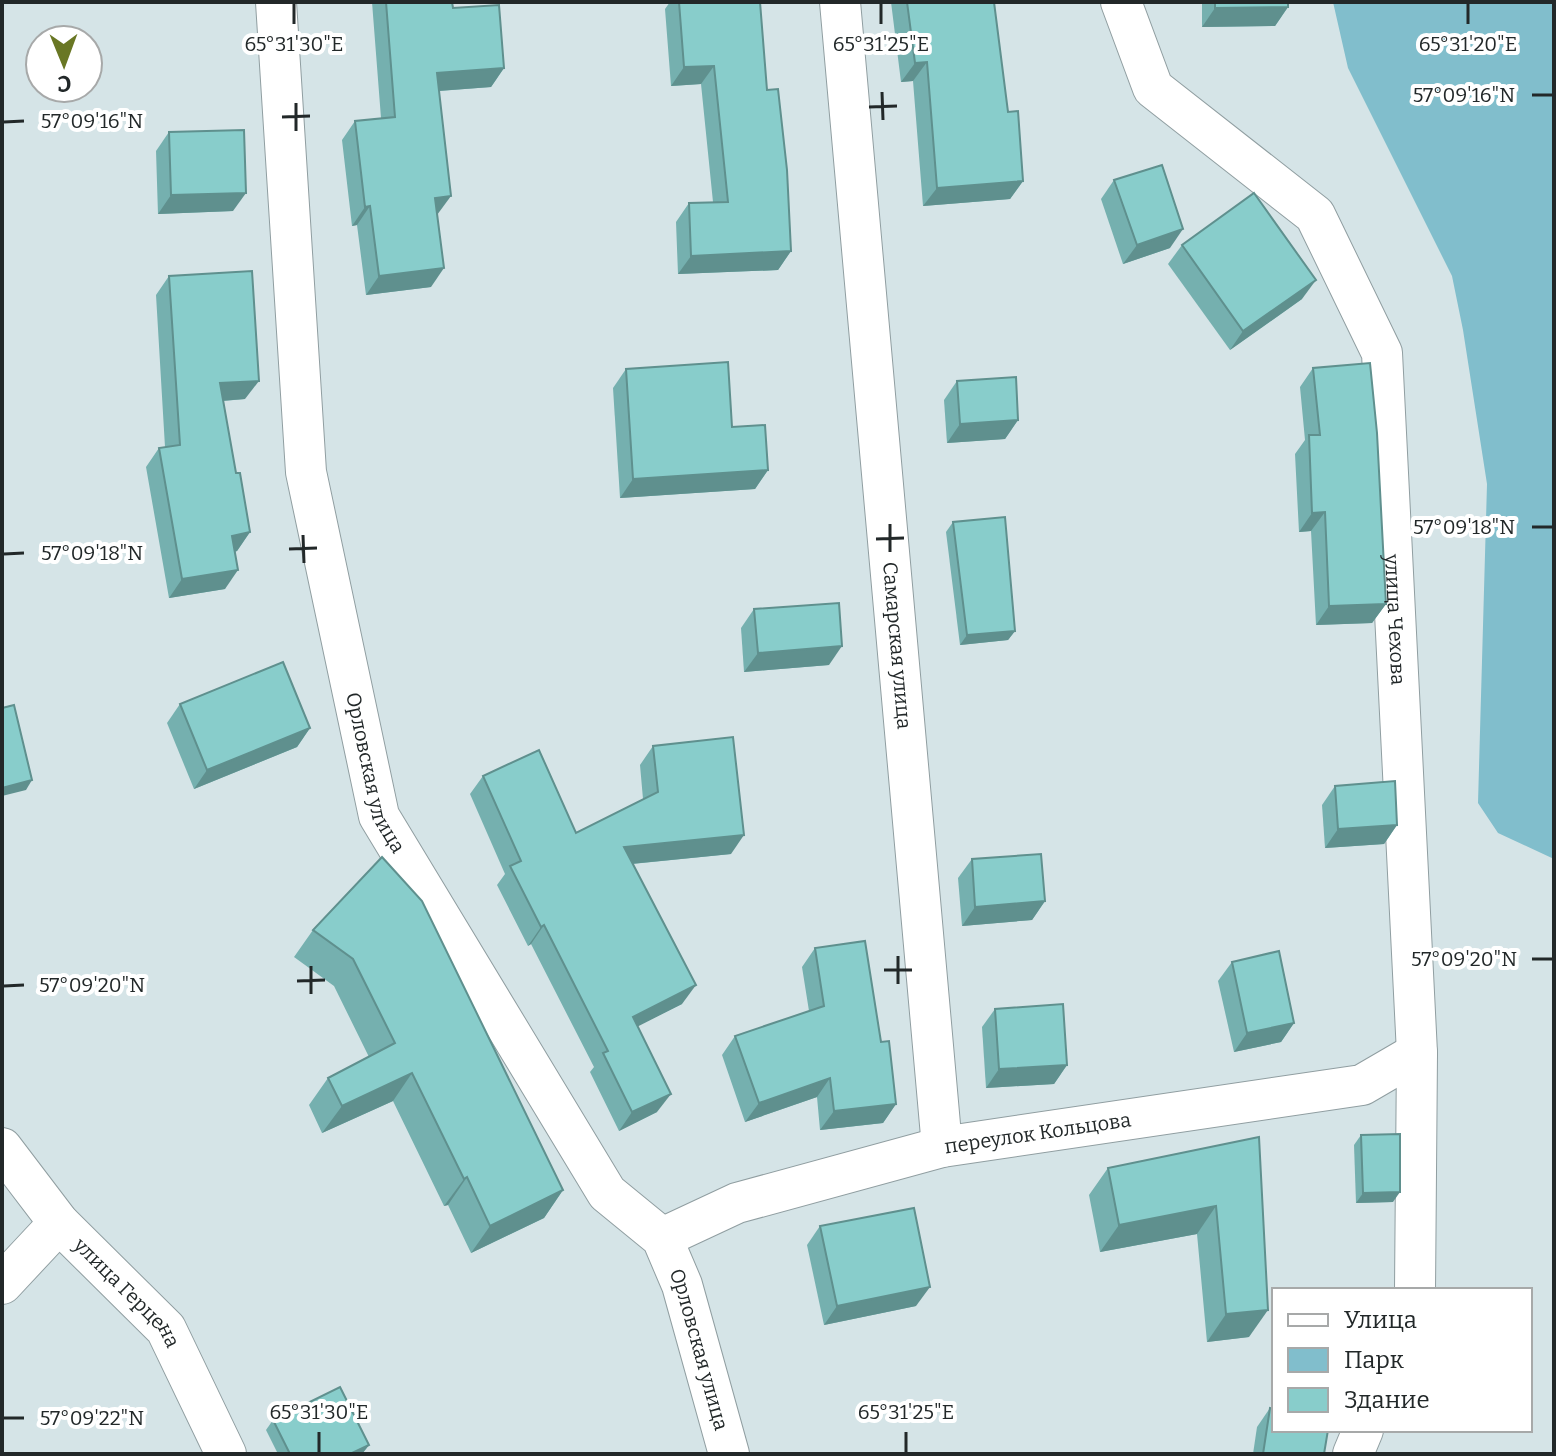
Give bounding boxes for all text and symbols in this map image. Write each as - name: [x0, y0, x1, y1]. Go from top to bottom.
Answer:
- north arrow: [24, 24, 104, 104]
- text: 65°31'30"E: [244, 32, 344, 56]
- text: 65°31'25"E: [833, 32, 929, 56]
- text: 65°31'20"E: [1419, 32, 1517, 56]
- text: С: [57, 70, 72, 97]
- text: 57°09'16"N: [1413, 83, 1515, 107]
- text: 57°09'16"N: [41, 109, 143, 133]
- text: 57°09'18"N: [1413, 515, 1515, 539]
- text: 57°09'18"N: [41, 541, 143, 565]
- street label: улица Чехова: [1380, 553, 1411, 686]
- street label: Самарская улица: [878, 561, 917, 730]
- street label: Орловская улица: [341, 690, 410, 857]
- text: 57°09'20"N: [1411, 947, 1517, 971]
- text: 57°09'20"N: [39, 973, 145, 997]
- street label: переулок Кольцова: [943, 1107, 1133, 1159]
- street label: улица Герцена: [68, 1232, 185, 1351]
- street label: Орловская улица: [664, 1265, 734, 1433]
- legend: [1272, 1288, 1532, 1432]
- text: Улица: [1344, 1306, 1417, 1334]
- text: Парк: [1344, 1346, 1404, 1374]
- text: Здание: [1344, 1386, 1430, 1414]
- text: 65°31'30"E: [269, 1400, 369, 1424]
- text: 65°31'25"E: [858, 1400, 954, 1424]
- text: 57°09'22"N: [40, 1406, 144, 1430]

